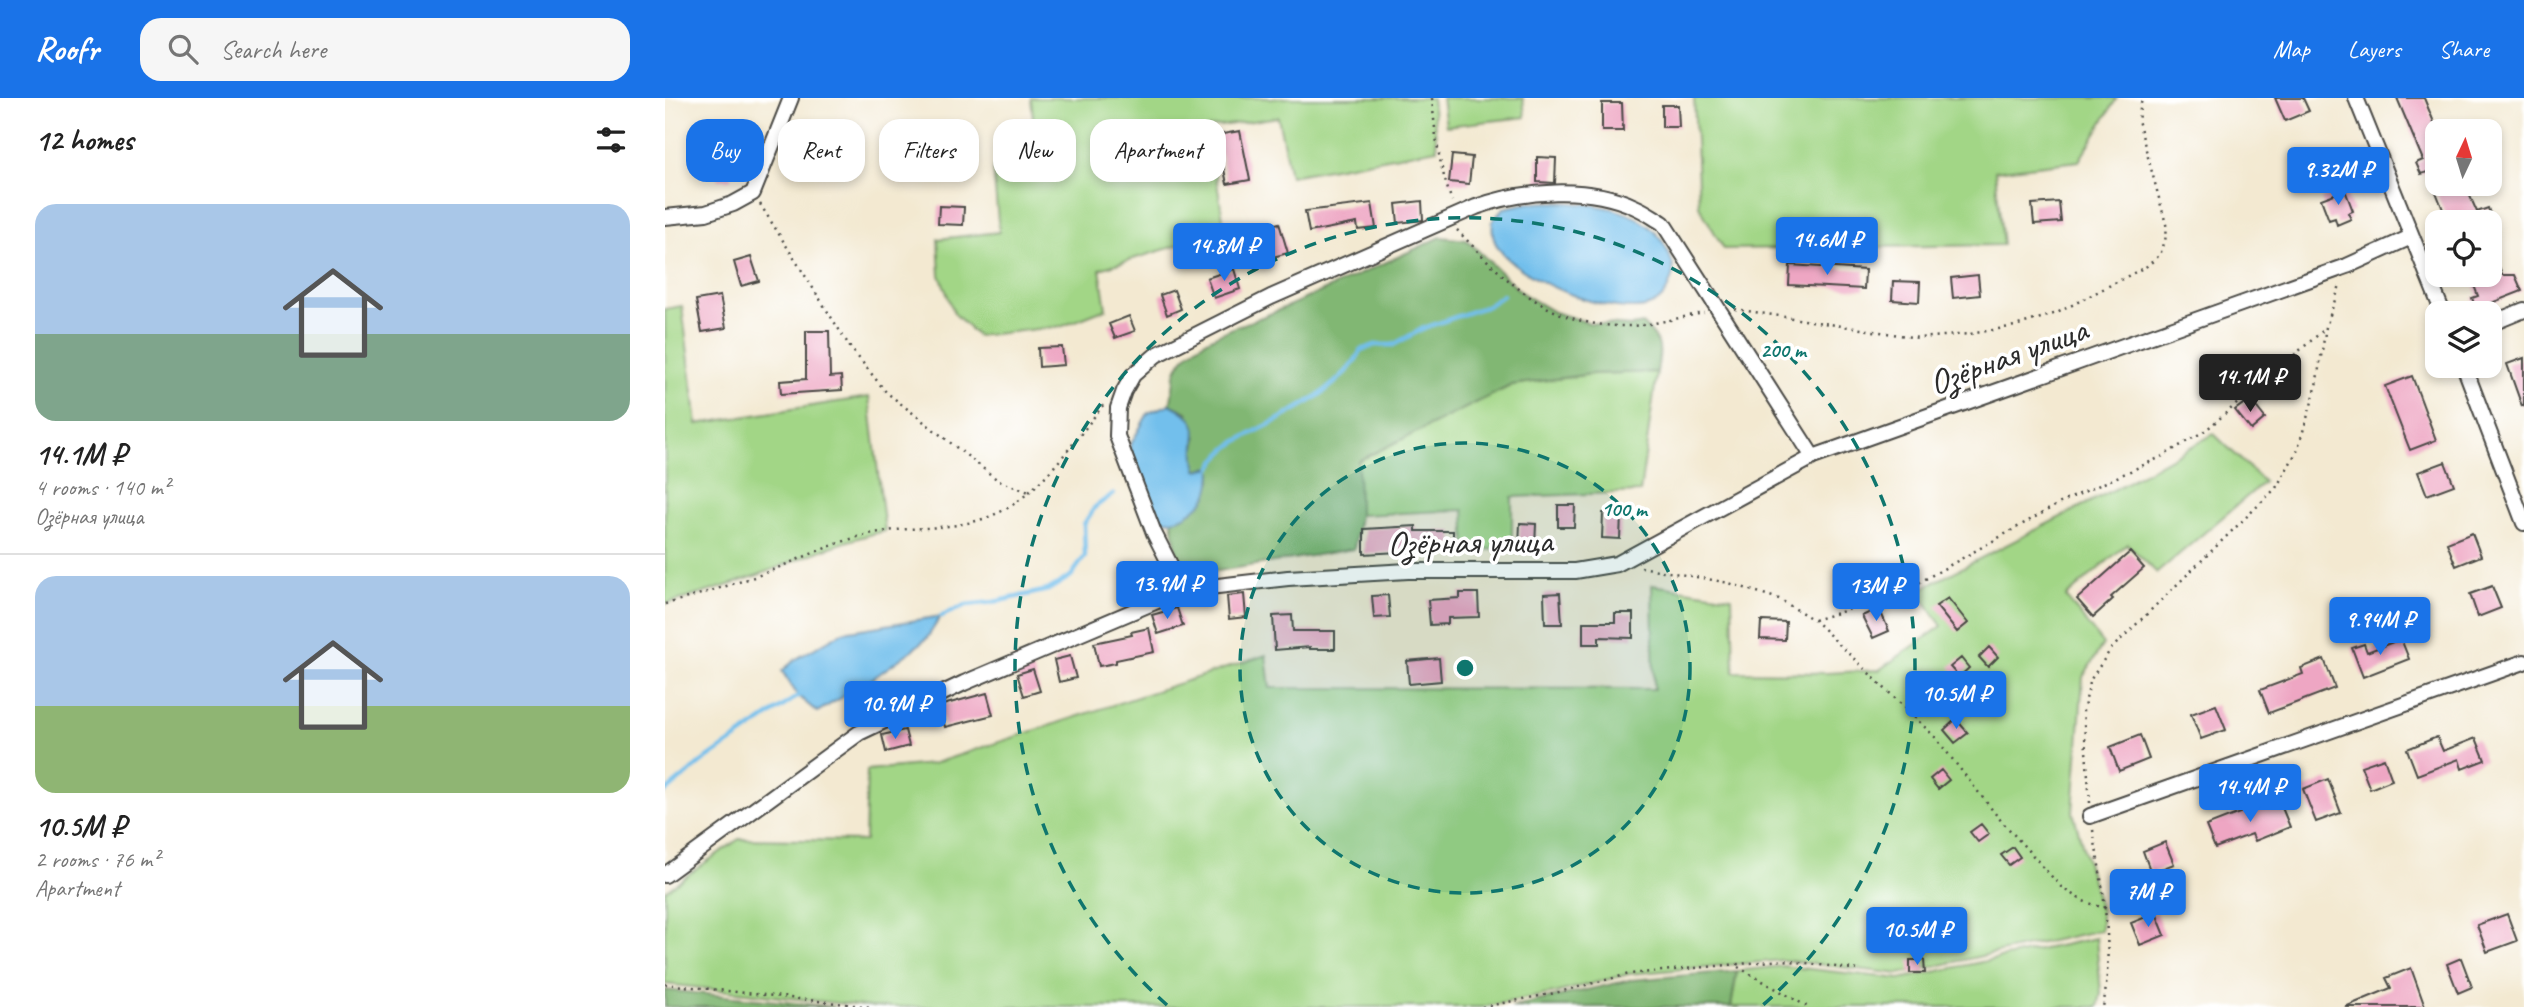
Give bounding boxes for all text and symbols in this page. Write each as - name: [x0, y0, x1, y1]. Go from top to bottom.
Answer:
- search box: [140, 18, 630, 81]
- text: Roofr: [35, 28, 98, 70]
- icon: search: [164, 30, 202, 68]
- text: Search here: [220, 33, 326, 66]
- text: Map: [2273, 34, 2310, 64]
- text: Layers: [2348, 34, 2401, 64]
- text: Share: [2439, 34, 2489, 64]
- chip: Buy: [686, 119, 764, 182]
- chip: Rent: [778, 119, 865, 182]
- chip: Filters: [879, 119, 979, 182]
- chip: New: [993, 119, 1076, 182]
- chip: Apartment: [1090, 119, 1226, 182]
- north arrow: [2425, 119, 2503, 196]
- map controls: [2425, 119, 2502, 378]
- text: 12 homes: [35, 121, 133, 159]
- icon: filters: [592, 121, 630, 159]
- pin: 9.32M ₽: [2273, 148, 2403, 207]
- text: 9.32M ₽: [2303, 155, 2373, 184]
- button: locate: [2425, 210, 2502, 287]
- pin: 14.6M ₽: [1762, 218, 1892, 277]
- pin: 14.8M ₽: [1159, 223, 1289, 283]
- text: 14.6M ₽: [1792, 225, 1862, 254]
- text: 14.8M ₽: [1189, 231, 1259, 260]
- icon: home: [270, 250, 396, 376]
- button: layers: [2425, 301, 2502, 378]
- street label: Озёрная улица: [1923, 306, 2095, 405]
- text: 200 m: [1760, 337, 1808, 363]
- pin: 14.1M ₽: [2185, 354, 2315, 414]
- text: 14.1M ₽: [2215, 362, 2285, 391]
- text: 14.1M ₽: [35, 435, 126, 473]
- text: 4 rooms · 140 m²: [35, 473, 170, 502]
- text: 100 m: [1601, 496, 1649, 522]
- text: Озёрная улица: [35, 502, 143, 531]
- street label: Озёрная улица: [1387, 518, 1555, 566]
- pin: 13.9M ₽: [1102, 561, 1232, 621]
- pin: 13M ₽: [1827, 564, 1925, 623]
- text: 13.9M ₽: [1132, 569, 1202, 598]
- text: 13M ₽: [1849, 571, 1903, 600]
- pin: 9.94M ₽: [2315, 598, 2445, 657]
- text: 9.94M ₽: [2345, 605, 2415, 634]
- icon: home: [270, 622, 396, 748]
- centre of rings: [1453, 656, 1477, 680]
- pin: 10.5M ₽: [1891, 672, 2021, 731]
- text: 10.5M ₽: [1921, 679, 1991, 708]
- pin: 10.9M ₽: [830, 682, 960, 741]
- text: 10.9M ₽: [860, 689, 930, 718]
- pin: 14.4M ₽: [2185, 764, 2315, 824]
- text: 14.4M ₽: [2215, 772, 2285, 801]
- text: 10.5M ₽: [35, 807, 126, 845]
- text: 2 rooms · 76 m²: [35, 845, 159, 874]
- pin: 7M ₽: [2107, 870, 2189, 929]
- text: Apartment: [35, 874, 120, 903]
- text: 7M ₽: [2126, 877, 2170, 906]
- pin: 10.5M ₽: [1852, 908, 1982, 967]
- text: 10.5M ₽: [1882, 915, 1952, 944]

